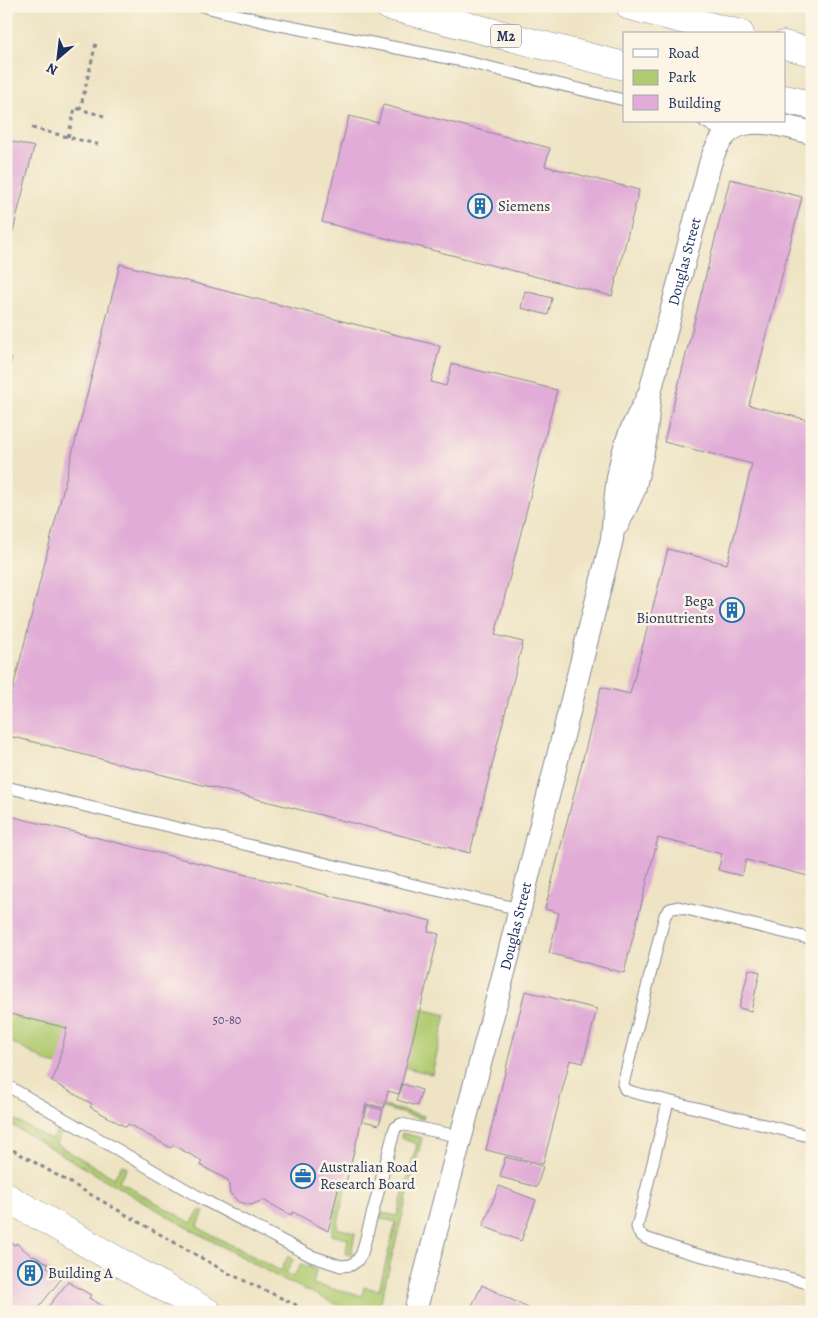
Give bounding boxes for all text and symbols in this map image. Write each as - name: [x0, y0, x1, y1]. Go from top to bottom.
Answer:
- road number: M2: [491, 24, 521, 48]
- north arrow: [32, 32, 82, 82]
- legend: [623, 32, 786, 122]
- text: Road: [668, 43, 700, 63]
- text: N: [43, 58, 61, 80]
- text: Park: [668, 67, 697, 87]
- text: Building: [668, 93, 721, 113]
- building icon: Siemens: [467, 193, 493, 219]
- place label: Siemens: [498, 196, 550, 216]
- street label: Douglas Street: [663, 215, 706, 308]
- place label: Bega Bionutrients: [636, 591, 714, 628]
- building icon: Bega Bionutrients: [719, 597, 745, 623]
- street label: Douglas Street: [495, 880, 536, 972]
- house number: 50-80: [213, 1012, 241, 1028]
- place label: Australian Road Research Board: [319, 1157, 418, 1194]
- office icon: Australian Road Research Board: [290, 1163, 316, 1189]
- building icon: Building A: [17, 1260, 43, 1286]
- place label: Building A: [48, 1263, 113, 1283]

